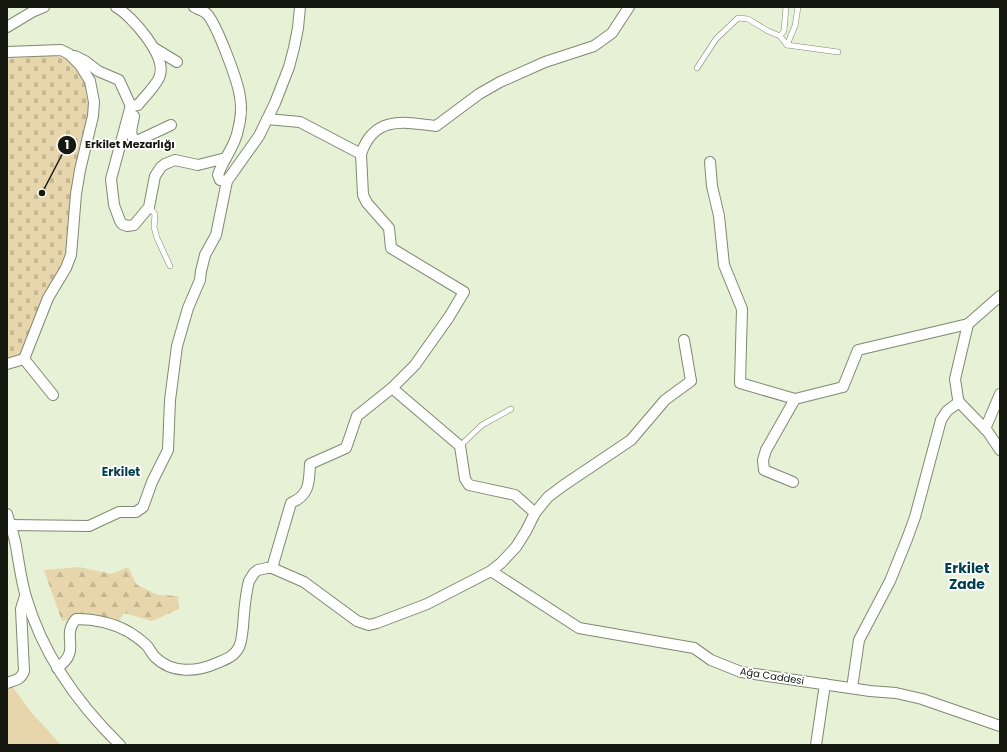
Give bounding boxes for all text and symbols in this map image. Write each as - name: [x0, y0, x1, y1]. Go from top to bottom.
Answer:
- callout: Erkilet Mezarlığı: [57, 133, 183, 156]
- text: 1: [65, 136, 69, 153]
- text: Erkilet Mezarlığı: [85, 136, 175, 152]
- district label: Erkilet: [102, 463, 140, 480]
- district label: Erkilet Zade: [945, 558, 990, 594]
- street label: Ağa Caddesi: [739, 664, 805, 688]

